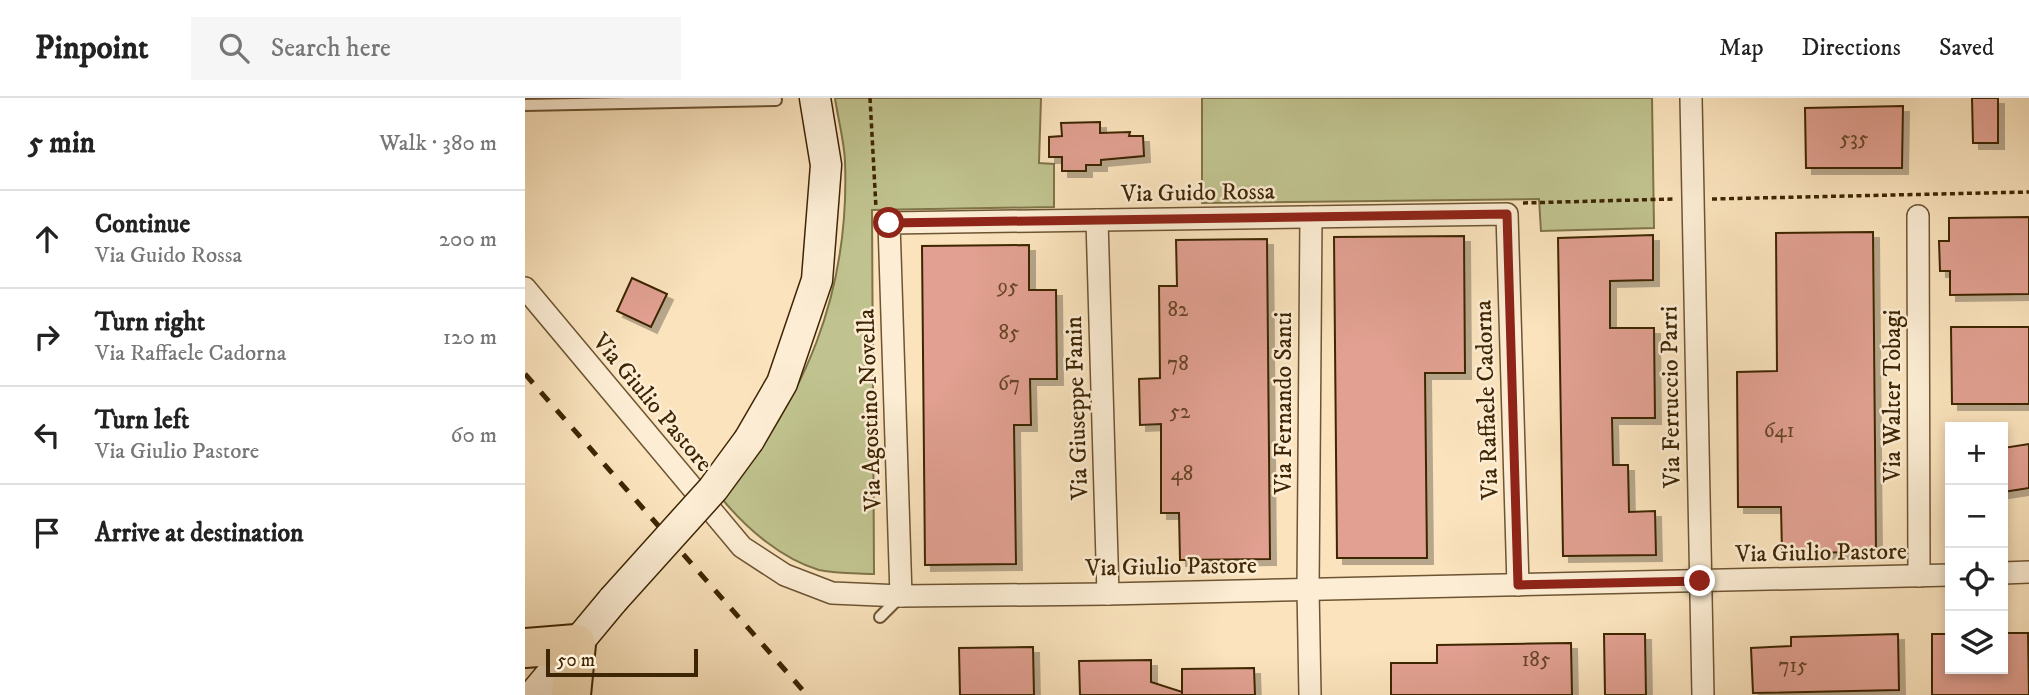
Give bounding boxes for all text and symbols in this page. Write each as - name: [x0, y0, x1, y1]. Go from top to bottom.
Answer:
- search box: [191, 17, 681, 80]
- text: Pinpoint: [35, 28, 149, 69]
- icon: search: [215, 29, 253, 67]
- text: Search here: [271, 32, 391, 65]
- text: Map: [1719, 33, 1764, 63]
- text: Directions: [1802, 33, 1901, 63]
- text: Saved: [1939, 33, 1994, 63]
- text: 5 min: [28, 125, 95, 162]
- house number: 535: [1840, 126, 1868, 152]
- text: Walk · 380 m: [379, 129, 497, 158]
- street label: Via Guido Rossa: [1120, 177, 1276, 209]
- route start: [873, 207, 904, 238]
- text: Continue: [95, 208, 190, 241]
- icon: ahead: [28, 220, 66, 258]
- text: 200 m: [439, 225, 497, 254]
- text: Via Guido Rossa: [95, 241, 242, 270]
- house number: 95: [997, 274, 1018, 300]
- house number: 82: [1168, 297, 1189, 323]
- street label: Via Raffaele Cadorna: [1468, 299, 1506, 501]
- text: Turn right: [95, 306, 205, 339]
- street label: Via Ferruccio Parri: [1654, 306, 1688, 489]
- street label: Via Agostino Novella: [851, 308, 889, 513]
- street label: Via Walter Tobagi: [1878, 310, 1908, 483]
- street label: Via Fernando Santi: [1269, 312, 1299, 495]
- street label: Via Giuseppe Fanin: [1059, 315, 1095, 501]
- icon: right: [28, 318, 66, 356]
- house number: 85: [999, 320, 1019, 346]
- text: 120 m: [443, 323, 497, 352]
- street label: Via Giulio Pastore: [585, 327, 719, 478]
- text: Via Raffaele Cadorna: [95, 339, 286, 368]
- house number: 78: [1167, 351, 1189, 377]
- house number: 67: [998, 371, 1020, 397]
- house number: 52: [1170, 399, 1191, 425]
- text: Turn left: [95, 404, 189, 437]
- icon: left: [28, 416, 66, 454]
- house number: 641: [1764, 418, 1794, 444]
- text: 60 m: [450, 421, 497, 450]
- map controls: [1945, 422, 2008, 674]
- button: +: [1945, 422, 2008, 485]
- text: Via Giulio Pastore: [95, 437, 259, 466]
- house number: 48: [1171, 461, 1193, 487]
- button: −: [1945, 485, 2008, 548]
- icon: arrive: [28, 514, 66, 552]
- text: Arrive at destination: [95, 517, 304, 550]
- street label: Via Giulio Pastore: [1734, 537, 1907, 570]
- button: locate: [1945, 548, 2008, 611]
- street label: Via Giulio Pastore: [1084, 551, 1257, 584]
- route end: [1684, 565, 1715, 596]
- button: layers: [1945, 611, 2008, 674]
- scale bar: [546, 646, 698, 678]
- house number: 185: [1522, 647, 1550, 673]
- text: 50 m: [557, 649, 595, 672]
- house number: 715: [1778, 653, 1808, 679]

